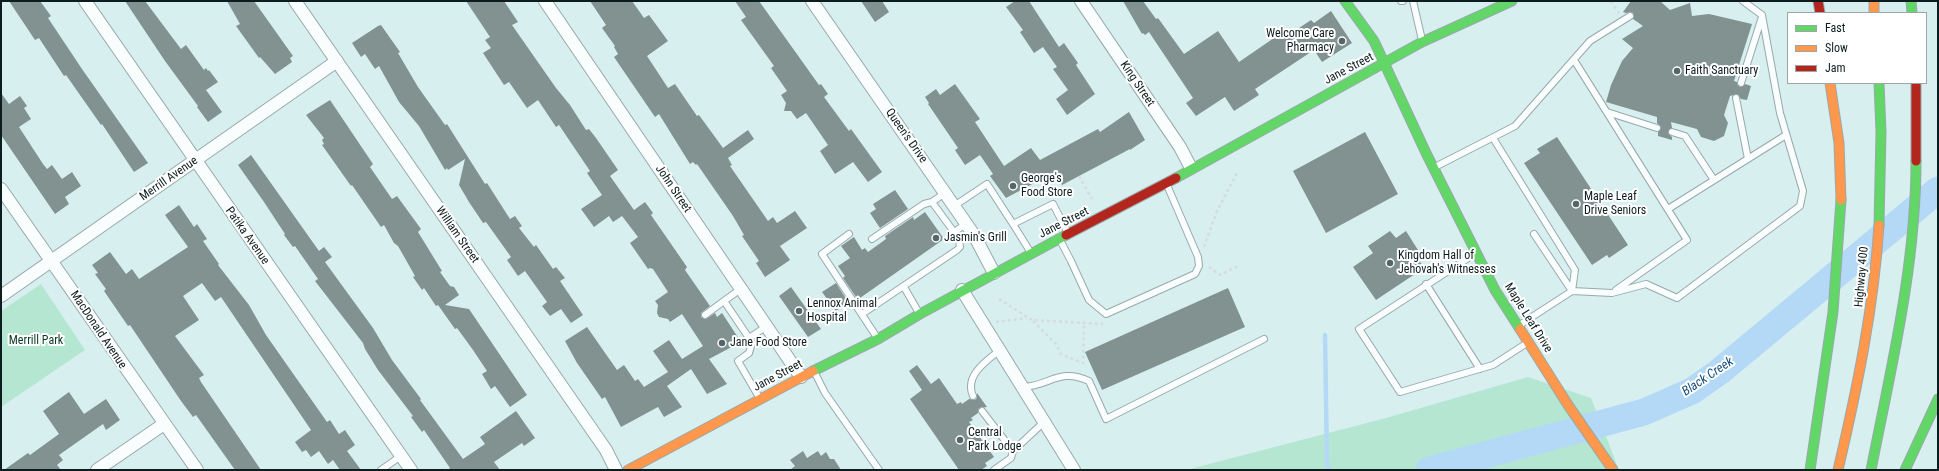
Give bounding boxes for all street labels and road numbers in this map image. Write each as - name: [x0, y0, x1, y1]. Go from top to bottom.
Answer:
- street label: Jane Street: [1322, 50, 1376, 88]
- street label: King Street: [1117, 58, 1157, 110]
- street label: Queen's Drive: [882, 106, 930, 166]
- street label: Merrill Avenue: [137, 154, 201, 204]
- street label: John Street: [652, 162, 694, 216]
- street label: Patika Avenue: [222, 204, 272, 268]
- street label: William Street: [432, 204, 482, 266]
- street label: Jane Street: [1037, 204, 1091, 242]
- street label: Highway 400: [1852, 246, 1872, 308]
- street label: Maple Leaf Drive: [1501, 281, 1555, 355]
- street label: MacDonald Avenue: [67, 288, 129, 372]
- street label: Jane Street: [751, 357, 805, 395]

